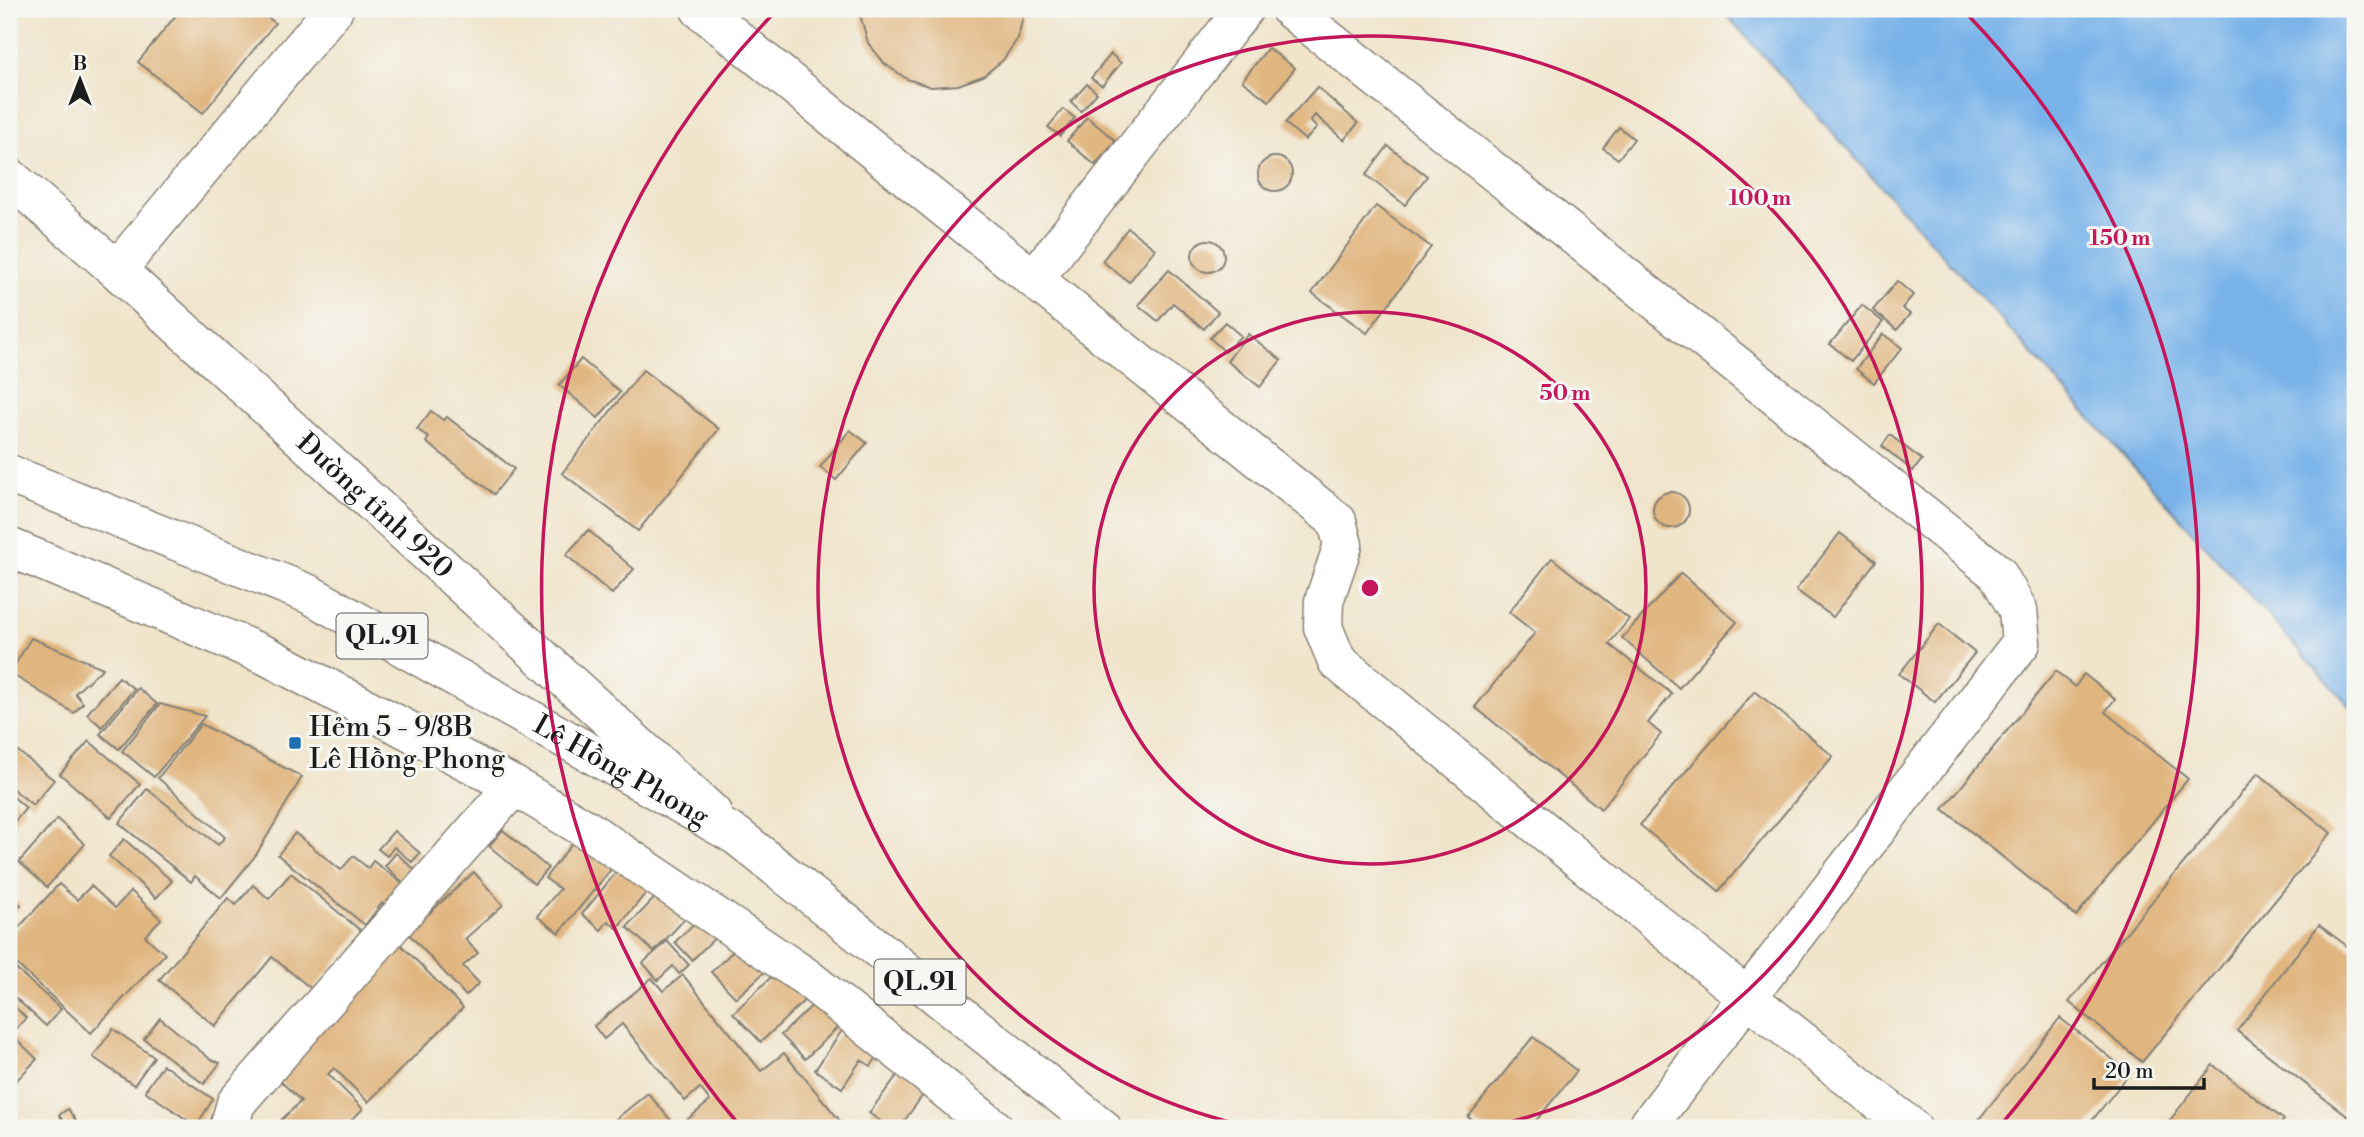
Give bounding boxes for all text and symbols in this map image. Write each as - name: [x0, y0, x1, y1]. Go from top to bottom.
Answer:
- north arrow: [46, 46, 116, 116]
- text: B: [73, 52, 87, 76]
- text: 100 m: [1729, 186, 1791, 212]
- text: 150 m: [2090, 226, 2150, 252]
- text: 50 m: [1540, 381, 1590, 407]
- street label: Đường tỉnh 920: [289, 425, 461, 586]
- centre of rings: [1358, 576, 1382, 600]
- road number: QL.91: [336, 614, 428, 658]
- street label: Lê Hồng Phong: [527, 707, 716, 834]
- place label: Hẻm 5 - 9/8B Lê Hồng Phong: [309, 710, 506, 777]
- marker: Hẻm 5 - 9/8B Lê Hồng Phong: [287, 735, 303, 751]
- road number: QL.91: [874, 959, 965, 1004]
- scale bar: [2094, 1046, 2205, 1090]
- text: 20 m: [2105, 1059, 2154, 1085]

